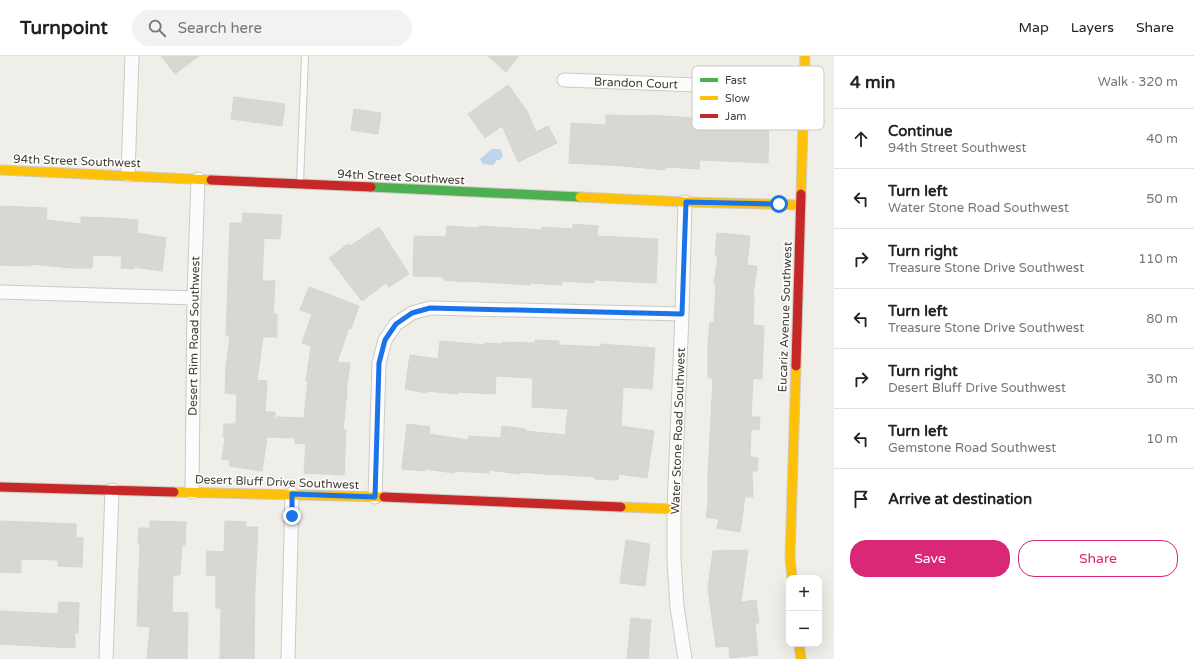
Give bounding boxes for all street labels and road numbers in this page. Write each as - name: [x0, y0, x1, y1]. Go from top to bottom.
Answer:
- street label: Brandon Court: [594, 75, 679, 91]
- street label: 94th Street Southwest: [13, 152, 142, 170]
- street label: 94th Street Southwest: [337, 167, 466, 187]
- street label: Eucariz Avenue Southwest: [775, 241, 795, 393]
- street label: Desert Rim Road Southwest: [186, 256, 202, 416]
- street label: Water Stone Road Southwest: [668, 347, 688, 515]
- street label: Desert Bluff Drive Southwest: [195, 472, 360, 492]

